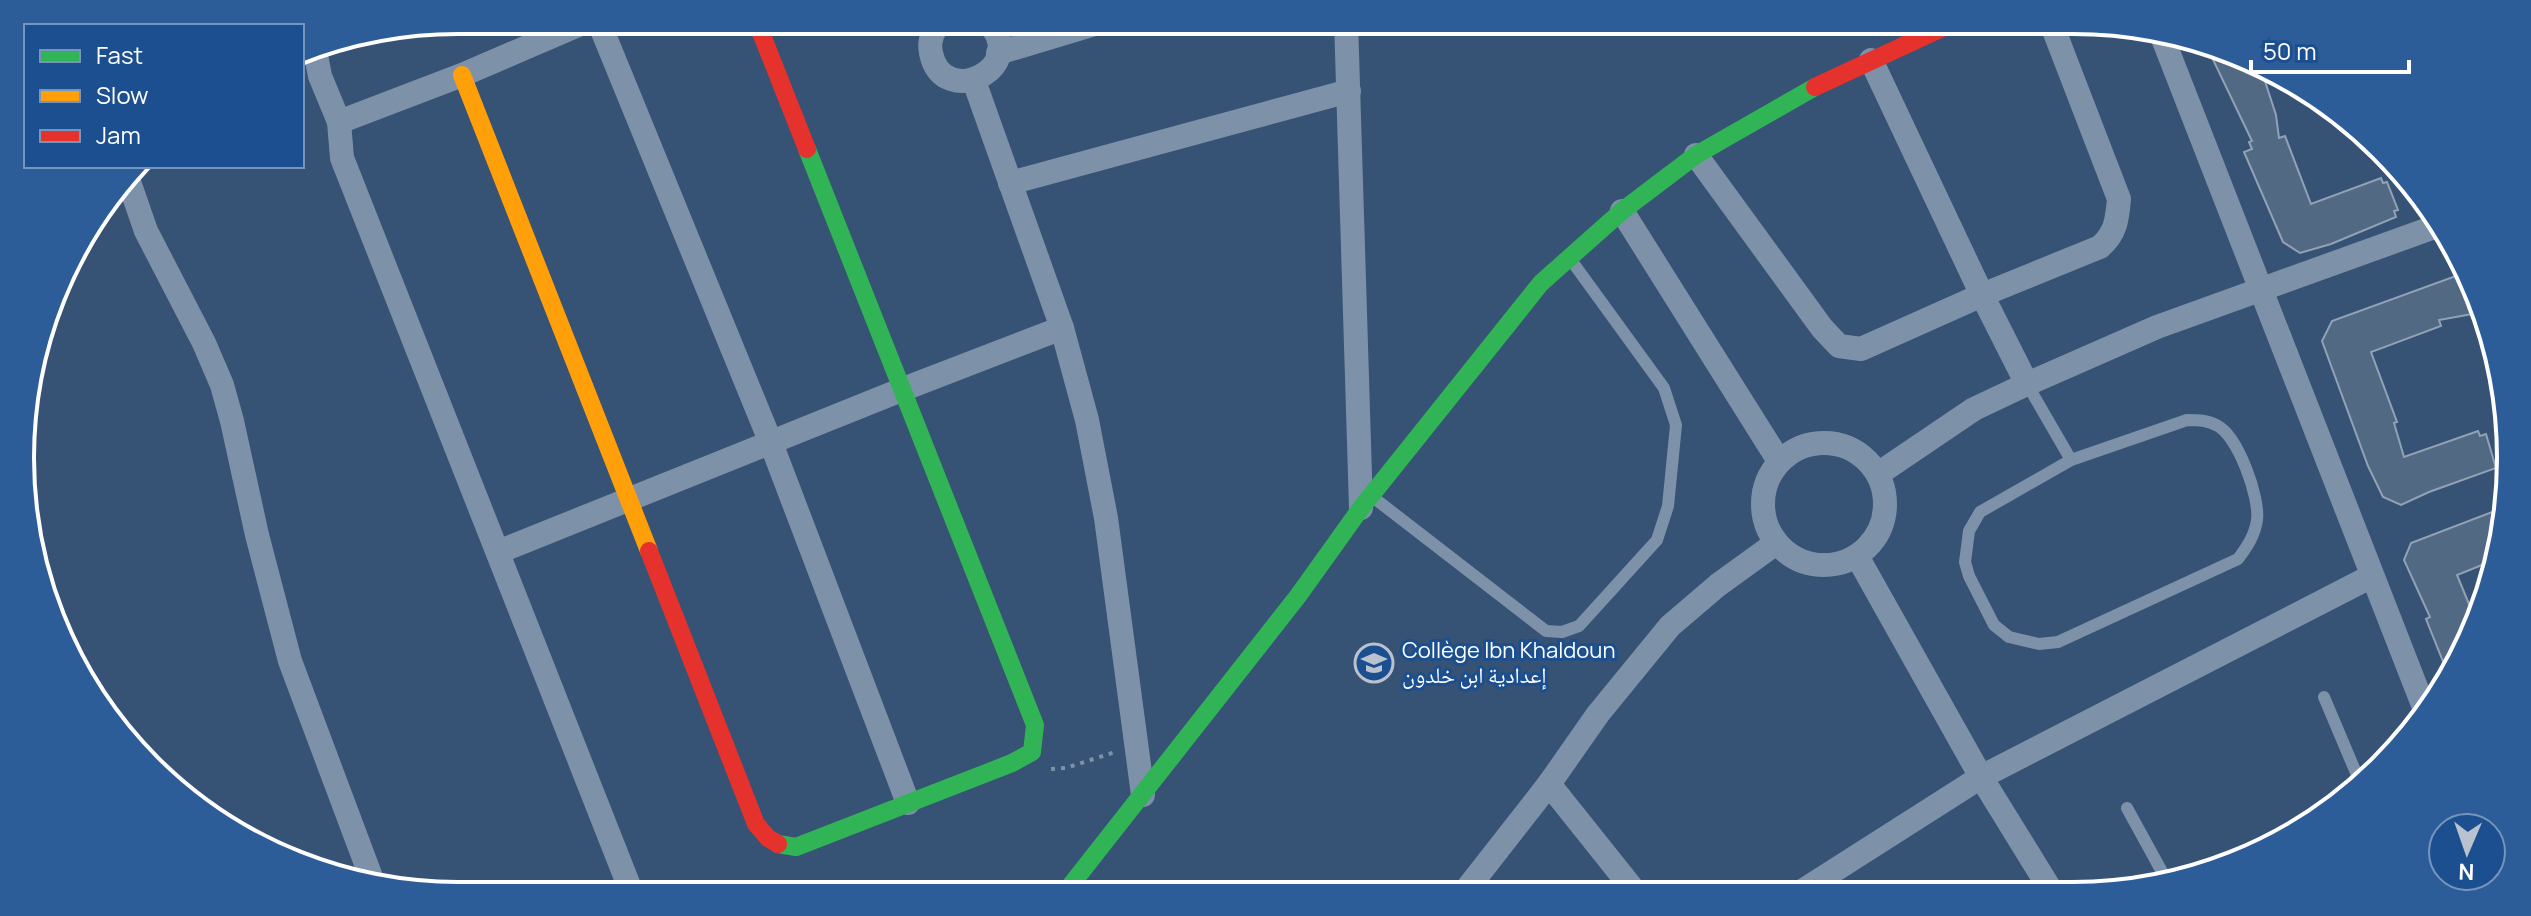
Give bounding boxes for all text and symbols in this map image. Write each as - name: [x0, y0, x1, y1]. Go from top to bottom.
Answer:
- legend: [24, 24, 304, 168]
- scale bar: [2251, 24, 2409, 74]
- text: 50 m: [2263, 34, 2317, 67]
- text: Fast: [96, 38, 143, 71]
- text: Slow: [96, 78, 149, 111]
- text: Jam: [96, 118, 141, 151]
- place label: Collège Ibn Khaldoun إعدادية ابن خلدون: [1402, 635, 1615, 690]
- school or university icon: Collège Ibn Khaldoun إعدادية ابن خلدون: [1353, 642, 1395, 684]
- north arrow: [2427, 812, 2507, 892]
- text: N: [2458, 857, 2475, 887]

